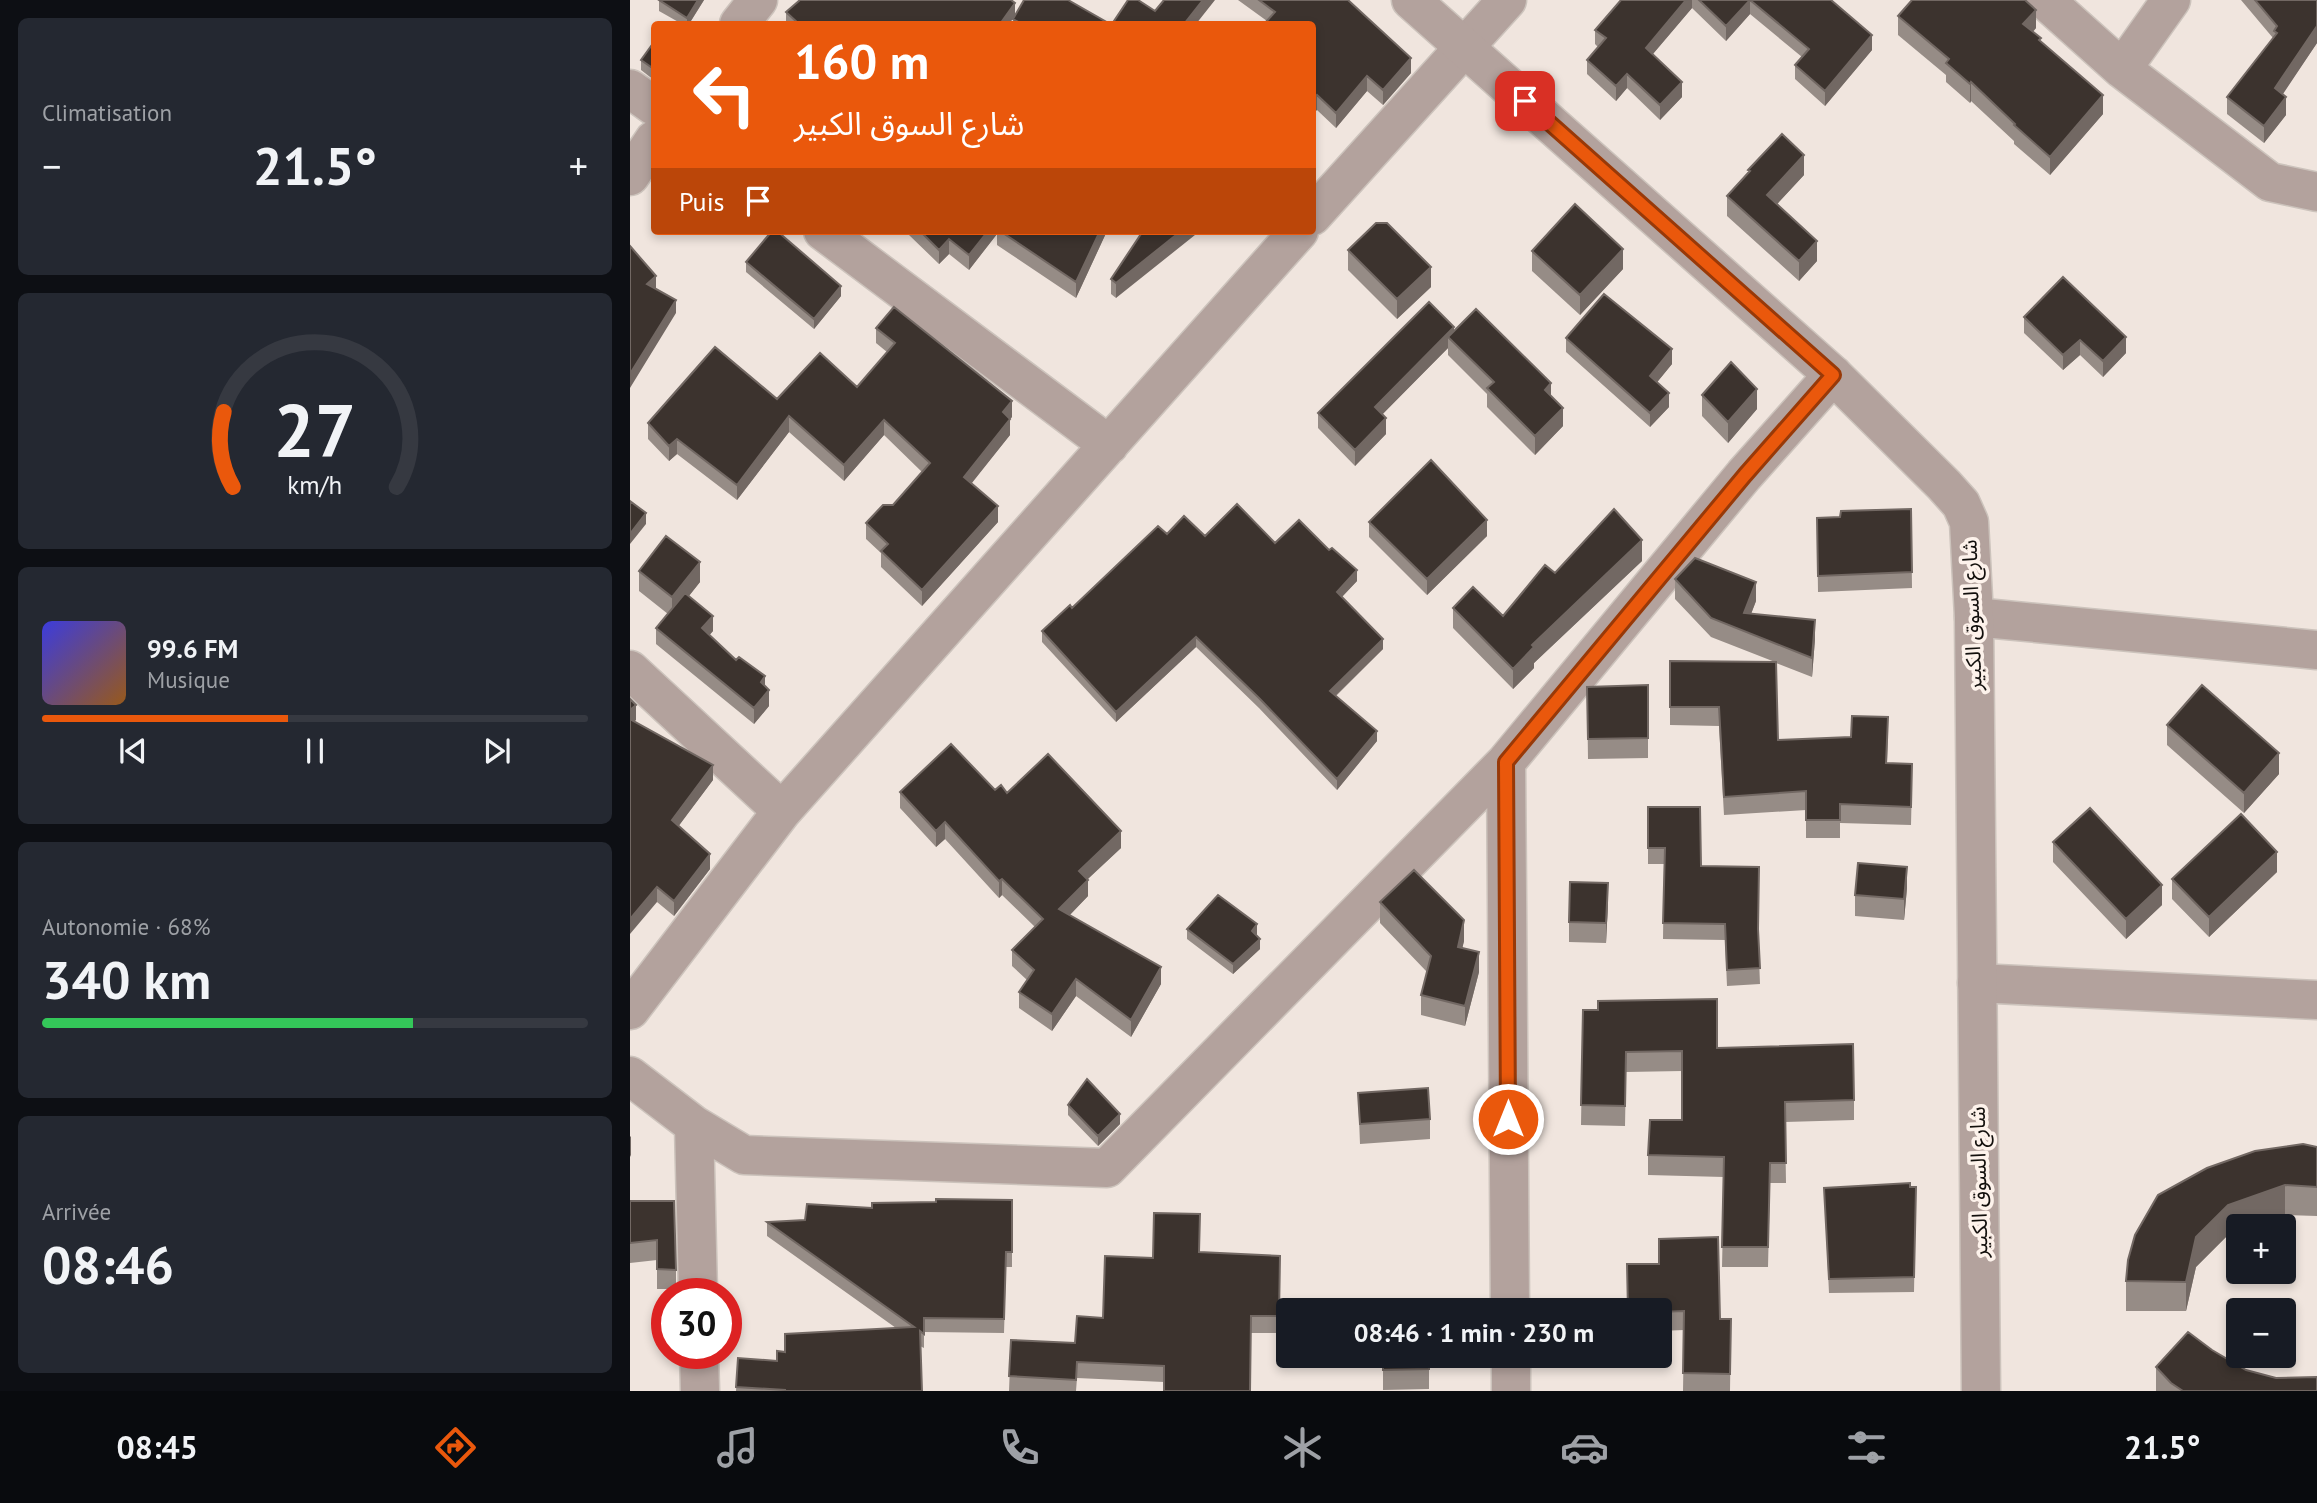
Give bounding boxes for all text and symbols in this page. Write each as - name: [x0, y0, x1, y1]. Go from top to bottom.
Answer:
- text: 160 m: [794, 29, 929, 93]
- icon: left: [679, 49, 770, 140]
- pin: [1495, 71, 1555, 131]
- icon: arrive: [1506, 82, 1544, 120]
- text: Climatisation: [42, 98, 172, 127]
- text: شارع السوق الكبير: [794, 102, 1024, 144]
- text: 21.5°: [253, 132, 377, 199]
- text: −: [42, 141, 61, 190]
- text: +: [569, 141, 588, 190]
- icon: arrive: [739, 182, 777, 220]
- text: Puis: [679, 185, 725, 218]
- text: 27: [274, 383, 356, 477]
- text: km/h: [288, 469, 342, 501]
- street label: شارع السوق الكبير: [1955, 539, 1990, 692]
- text: 99.6 FM: [147, 632, 238, 665]
- text: Musique: [147, 665, 230, 694]
- icon: previous: [114, 732, 152, 770]
- icon: pause: [296, 732, 334, 770]
- icon: next: [478, 732, 516, 770]
- text: Autonomie · 68%: [42, 912, 210, 941]
- text: 340 km: [42, 946, 211, 1013]
- position arrow: [1471, 1082, 1545, 1156]
- street label: شارع السوق الكبير: [1964, 1106, 1995, 1259]
- text: Arrivée: [42, 1197, 111, 1226]
- map controls: [2226, 1214, 2296, 1368]
- button: +: [2226, 1214, 2296, 1284]
- text: 08:46: [42, 1231, 174, 1298]
- speed limit sign: 30: [651, 1278, 742, 1369]
- button: −: [2226, 1298, 2296, 1368]
- text: 08:46 · 1 min · 230 m: [1354, 1316, 1594, 1349]
- icon: directions: [431, 1423, 480, 1472]
- icon: music: [713, 1423, 762, 1472]
- icon: phone: [995, 1423, 1044, 1472]
- icon: climate: [1278, 1423, 1327, 1472]
- icon: car: [1560, 1423, 1609, 1472]
- icon: filters: [1842, 1423, 1891, 1472]
- text: 08:45: [117, 1426, 198, 1468]
- text: 21.5°: [2124, 1426, 2200, 1468]

